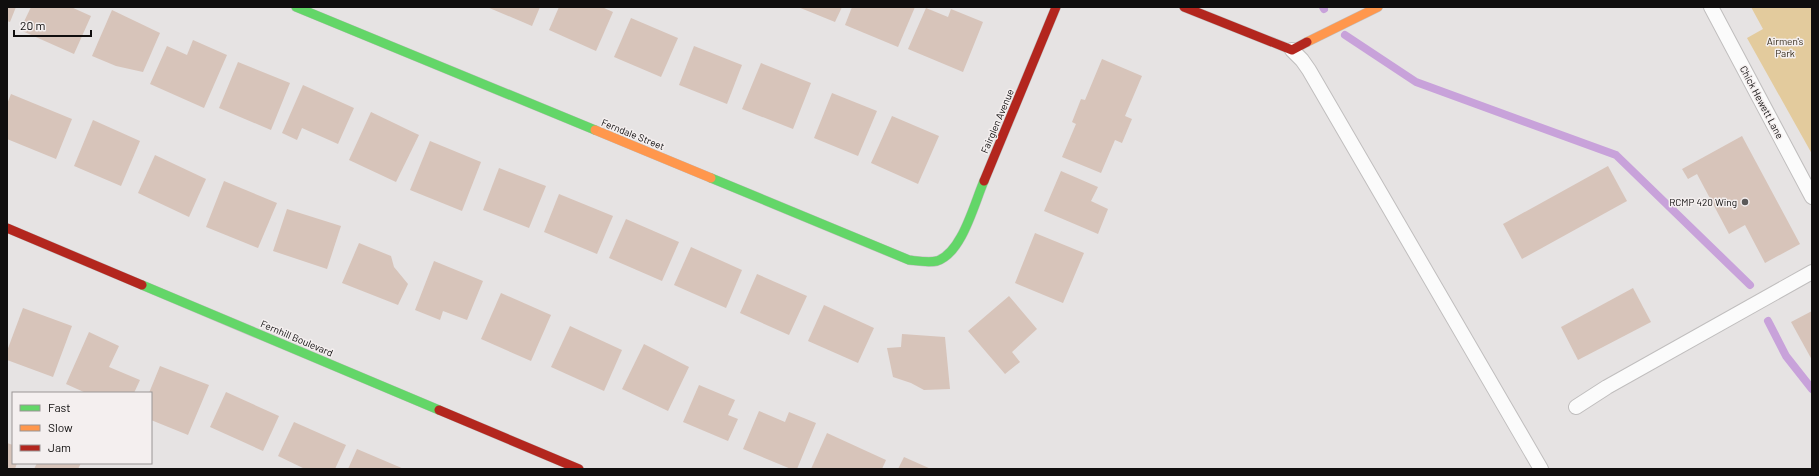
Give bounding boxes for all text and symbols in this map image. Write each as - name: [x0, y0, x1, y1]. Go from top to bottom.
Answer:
- scale bar: [14, 12, 91, 38]
- text: 20 m: [20, 18, 46, 32]
- park label: Airmen's Park: [1767, 35, 1804, 59]
- street label: Chick Hewett Lane: [1738, 63, 1786, 141]
- street label: Fairglen Avenue: [978, 87, 1016, 155]
- street label: Ferndale Street: [600, 116, 667, 152]
- place label: RCMP 420 Wing: [1669, 196, 1737, 208]
- marker: RCMP 420 Wing: [1740, 197, 1750, 207]
- street label: Fernhill Boulevard: [259, 317, 335, 359]
- legend: [12, 392, 152, 464]
- text: Fast: [48, 400, 71, 414]
- text: Slow: [48, 420, 73, 434]
- text: Jam: [48, 440, 71, 454]

